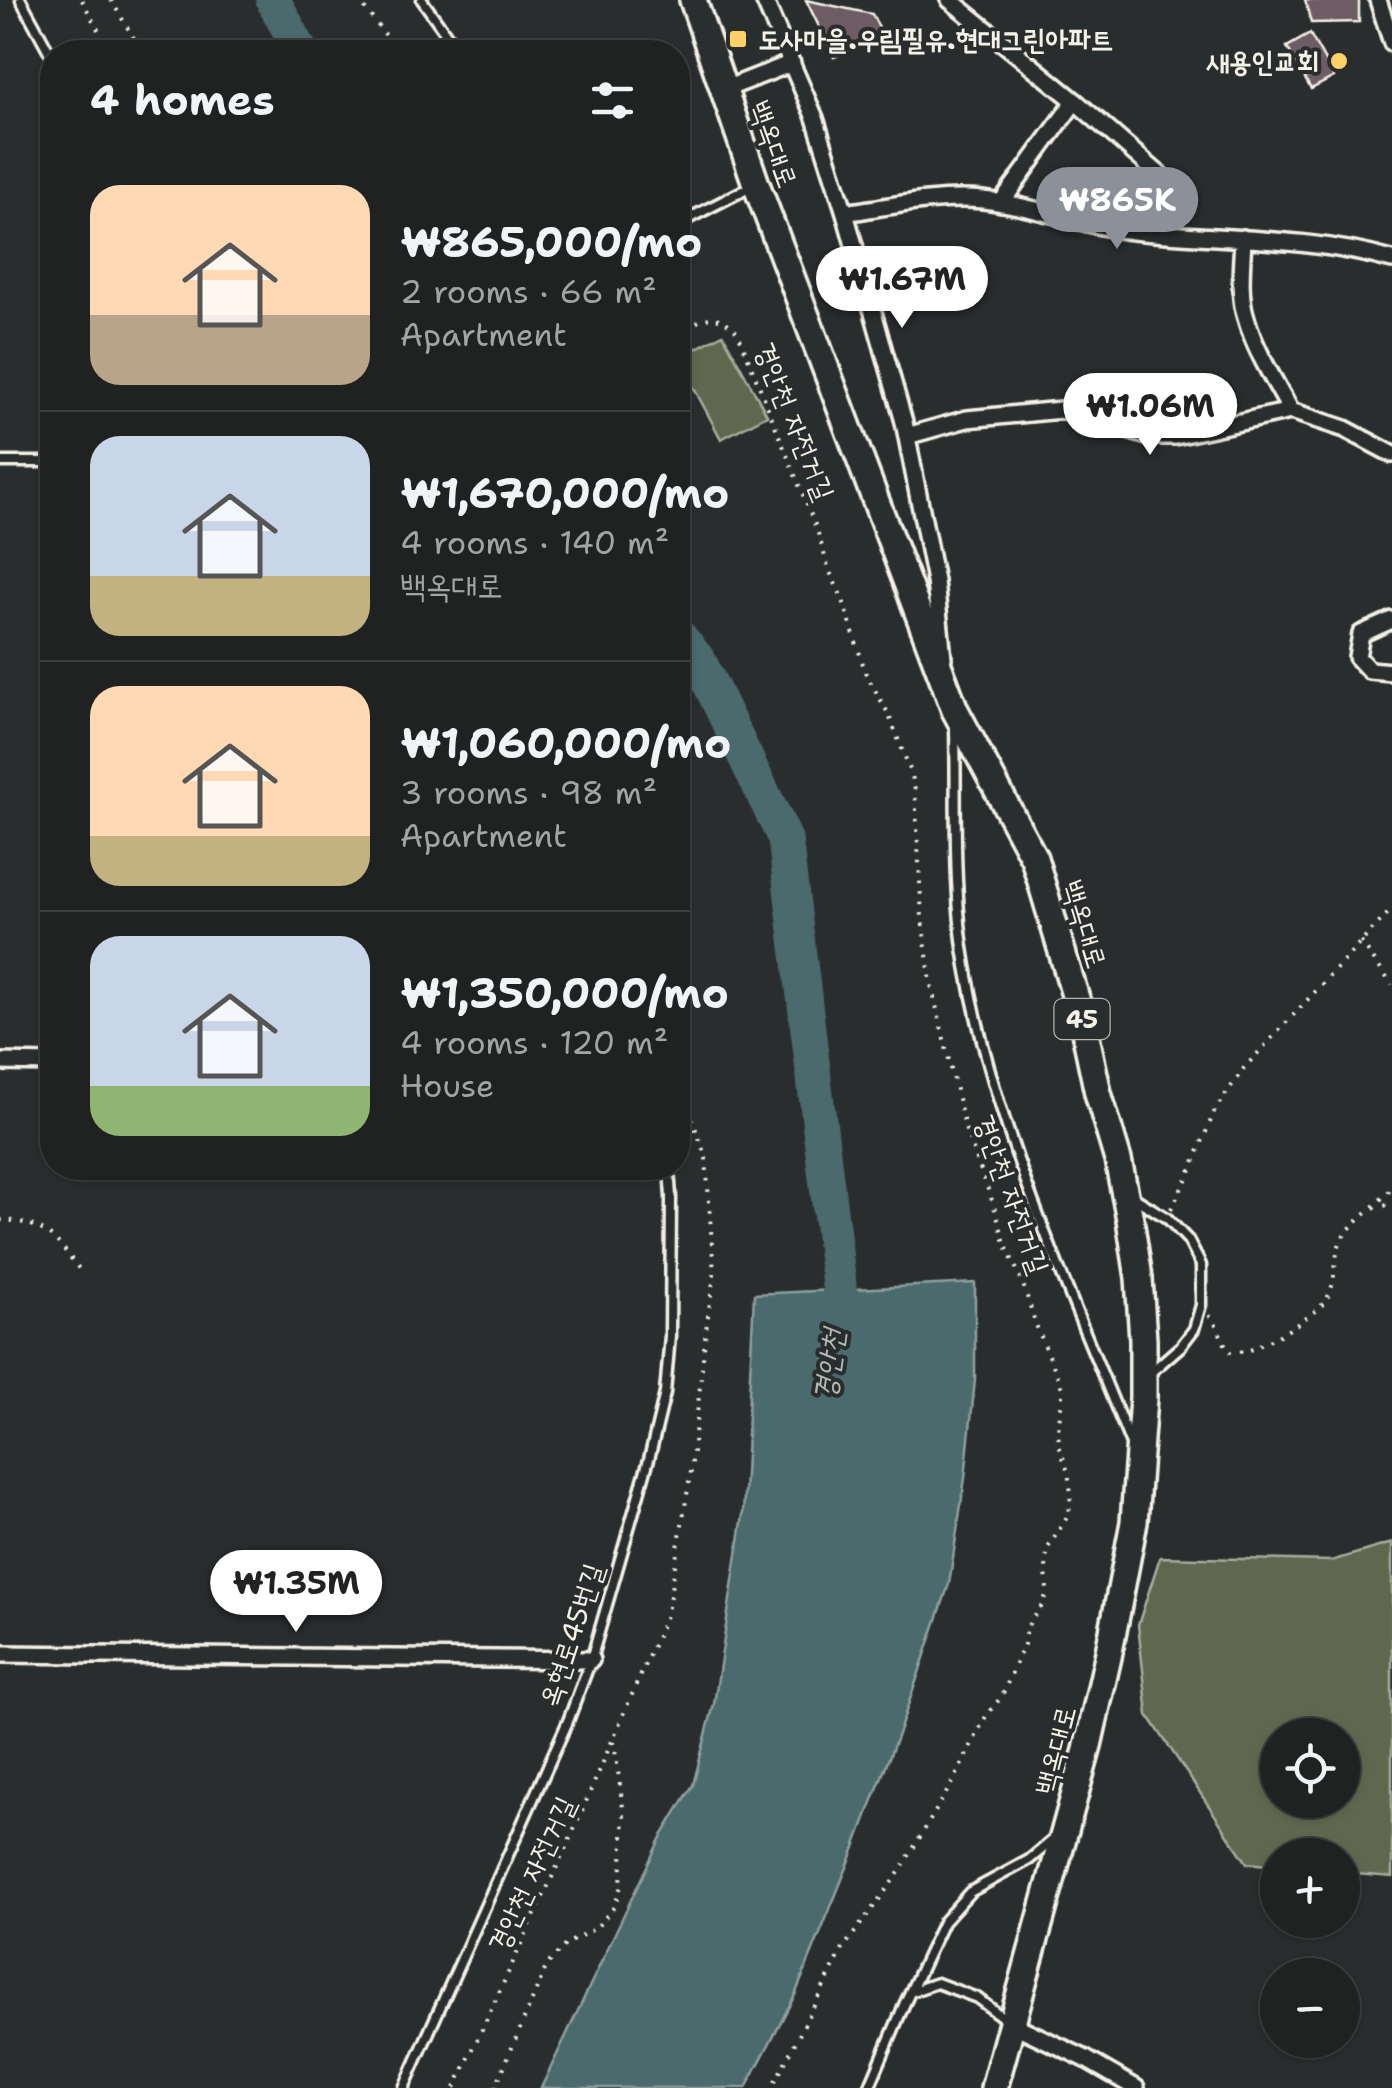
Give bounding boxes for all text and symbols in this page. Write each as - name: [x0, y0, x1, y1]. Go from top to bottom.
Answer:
- place label: 도사마을.우림필유.현대그린아파트: [758, 20, 1113, 58]
- marker: 도사마을.우림필유.현대그린아파트: [727, 28, 749, 50]
- place label: 새용인교회: [1205, 42, 1319, 80]
- marker: 새용인교회: [1328, 50, 1350, 72]
- text: 4 homes: [90, 72, 275, 128]
- icon: filters: [585, 73, 640, 128]
- street label: 백옥대로: [741, 95, 807, 193]
- pin: ₩865K: [1047, 167, 1187, 252]
- text: ₩865K: [1058, 178, 1176, 221]
- text: ₩865,000/mo: [400, 214, 702, 270]
- icon: home: [170, 225, 290, 345]
- pin: ₩1.67M: [821, 246, 983, 331]
- text: ₩1.67M: [838, 257, 966, 300]
- text: 2 rooms · 66 m²: [400, 270, 657, 313]
- text: Apartment: [400, 313, 567, 356]
- street label: 경안천 자전거길: [746, 336, 844, 506]
- pin: ₩1.06M: [1069, 373, 1231, 458]
- text: ₩1.06M: [1085, 384, 1215, 427]
- text: ₩1,670,000/mo: [400, 465, 729, 521]
- icon: home: [170, 476, 290, 596]
- text: 4 rooms · 140 m²: [400, 521, 669, 564]
- text: 백옥대로: [400, 564, 503, 607]
- text: ₩1,060,000/mo: [400, 715, 731, 771]
- icon: home: [170, 726, 290, 846]
- text: 3 rooms · 98 m²: [400, 771, 657, 814]
- text: Apartment: [400, 814, 567, 857]
- street label: 백옥대로: [1054, 875, 1116, 973]
- text: ₩1,350,000/mo: [400, 965, 729, 1021]
- icon: home: [170, 976, 290, 1096]
- road number: 45: [1054, 999, 1110, 1039]
- text: 4 rooms · 120 m²: [400, 1021, 668, 1064]
- text: House: [400, 1064, 494, 1107]
- street label: 경안천 자전거길: [966, 1109, 1058, 1279]
- water label: 경안천: [803, 1323, 854, 1404]
- pin: ₩1.35M: [215, 1550, 377, 1635]
- street label: 옥현로45번길: [530, 1558, 612, 1712]
- text: ₩1.35M: [232, 1561, 360, 1604]
- street label: 백옥대로: [1026, 1702, 1084, 1798]
- map controls: [1260, 1718, 1360, 2058]
- button: locate: [1260, 1718, 1360, 1818]
- street label: 경안천 자전거길: [478, 1790, 584, 1958]
- button: +: [1260, 1838, 1360, 1938]
- button: −: [1260, 1958, 1360, 2058]

